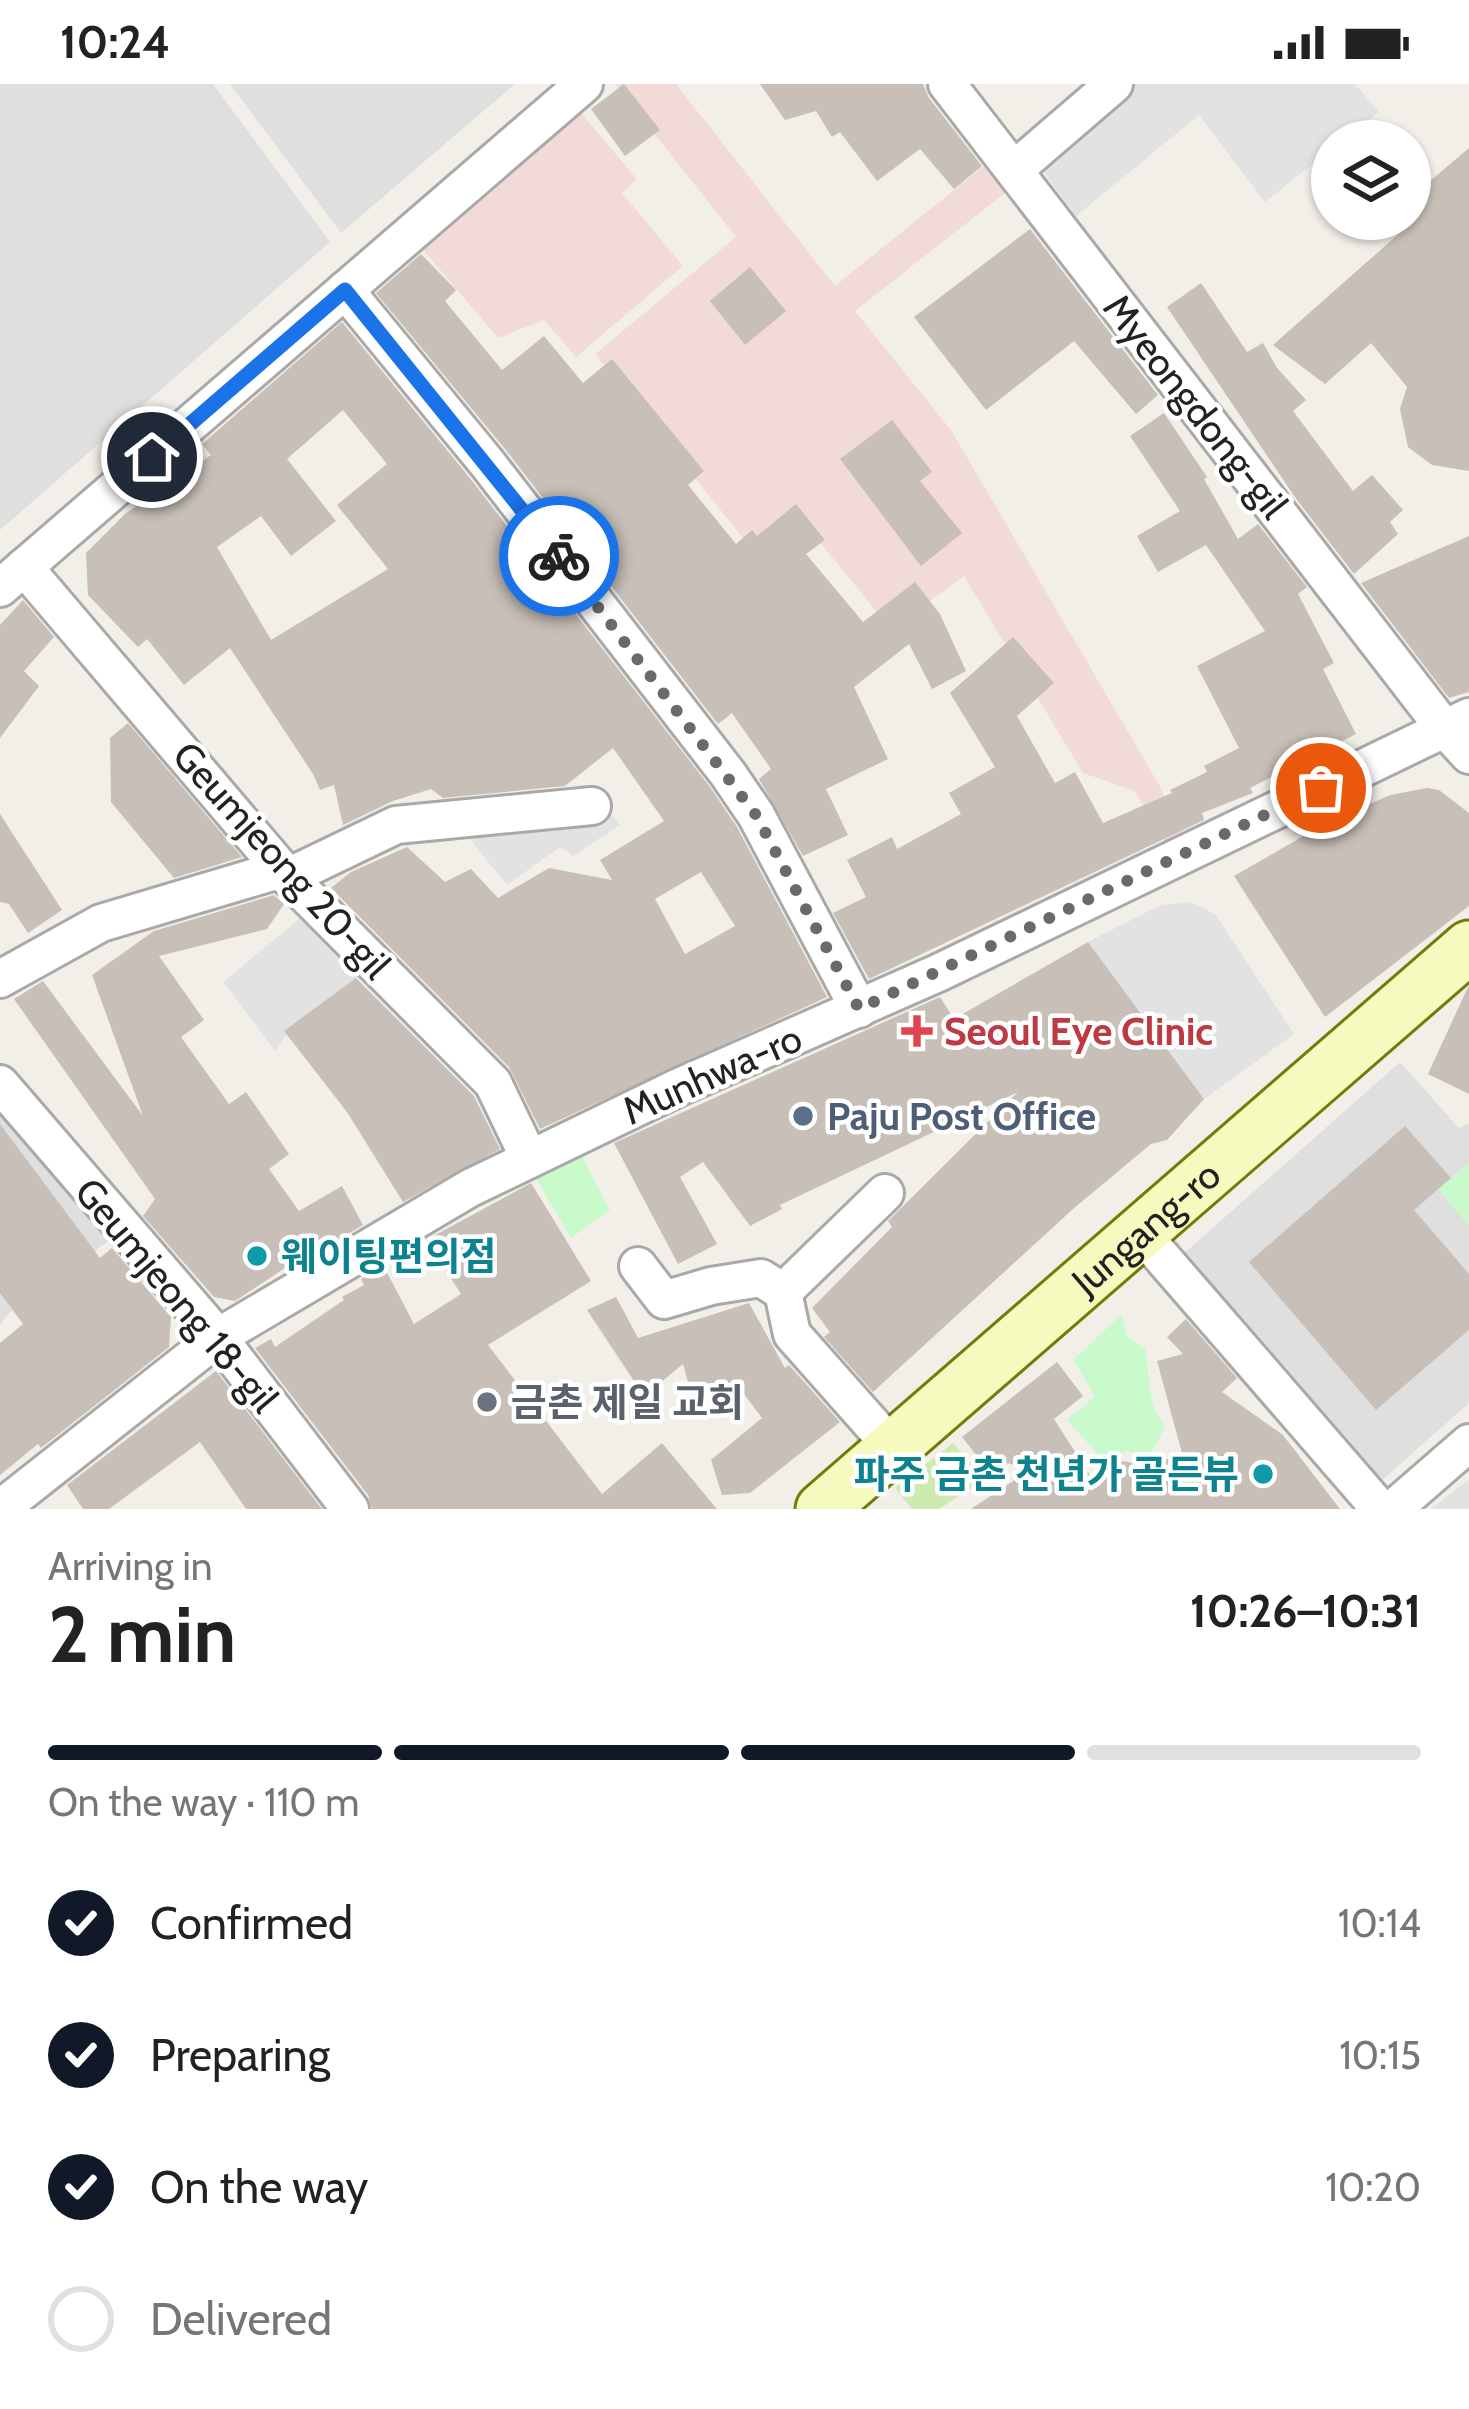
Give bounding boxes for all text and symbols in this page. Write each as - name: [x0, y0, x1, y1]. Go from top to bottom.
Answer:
- text: 10:24: [60, 15, 170, 69]
- map controls: [1311, 120, 1431, 240]
- button: layers: [1311, 120, 1431, 240]
- street label: Myeongdong-gil: [1094, 284, 1298, 528]
- pin: [101, 406, 203, 508]
- icon: home: [119, 424, 185, 490]
- courier: [499, 496, 619, 616]
- icon: bike: [526, 523, 592, 589]
- street label: Geumjeong 20-gil: [163, 732, 401, 988]
- pin: [1270, 737, 1372, 839]
- icon: bag: [1288, 755, 1354, 821]
- place label: Seoul Eye Clinic: [944, 1007, 1213, 1055]
- street label: Munhwa-ro: [615, 1013, 809, 1135]
- marker: Seoul Eye Clinic: [901, 1015, 933, 1047]
- place label: Paju Post Office: [827, 1092, 1096, 1140]
- marker: Paju Post Office: [790, 1103, 816, 1129]
- street label: Jungang-ro: [1061, 1150, 1230, 1306]
- street label: Geumjeong 18-gil: [65, 1168, 289, 1422]
- place label: 웨이팅편의점: [281, 1232, 496, 1280]
- marker: 웨이팅편의점: [244, 1243, 270, 1269]
- place label: 금촌 제일 교회: [511, 1378, 744, 1426]
- marker: 금촌 제일 교회: [474, 1389, 500, 1415]
- place label: 파주 금촌 천년가 골든뷰: [854, 1450, 1239, 1498]
- marker: 파주 금촌 천년가 골든뷰: [1250, 1461, 1276, 1487]
- text: Arriving in: [48, 1542, 212, 1590]
- text: 10:26–10:31: [1190, 1584, 1421, 1638]
- text: 2 min: [48, 1587, 236, 1682]
- text: On the way · 110 m: [48, 1778, 360, 1826]
- icon: check: [48, 1890, 114, 1956]
- text: Confirmed: [150, 1896, 353, 1950]
- text: 10:14: [1338, 1899, 1421, 1947]
- icon: check: [48, 2022, 114, 2088]
- text: Preparing: [150, 2028, 330, 2082]
- text: 10:15: [1339, 2031, 1421, 2079]
- icon: check: [48, 2154, 114, 2220]
- text: On the way: [150, 2160, 368, 2214]
- text: 10:20: [1325, 2163, 1421, 2211]
- text: Delivered: [150, 2292, 332, 2346]

